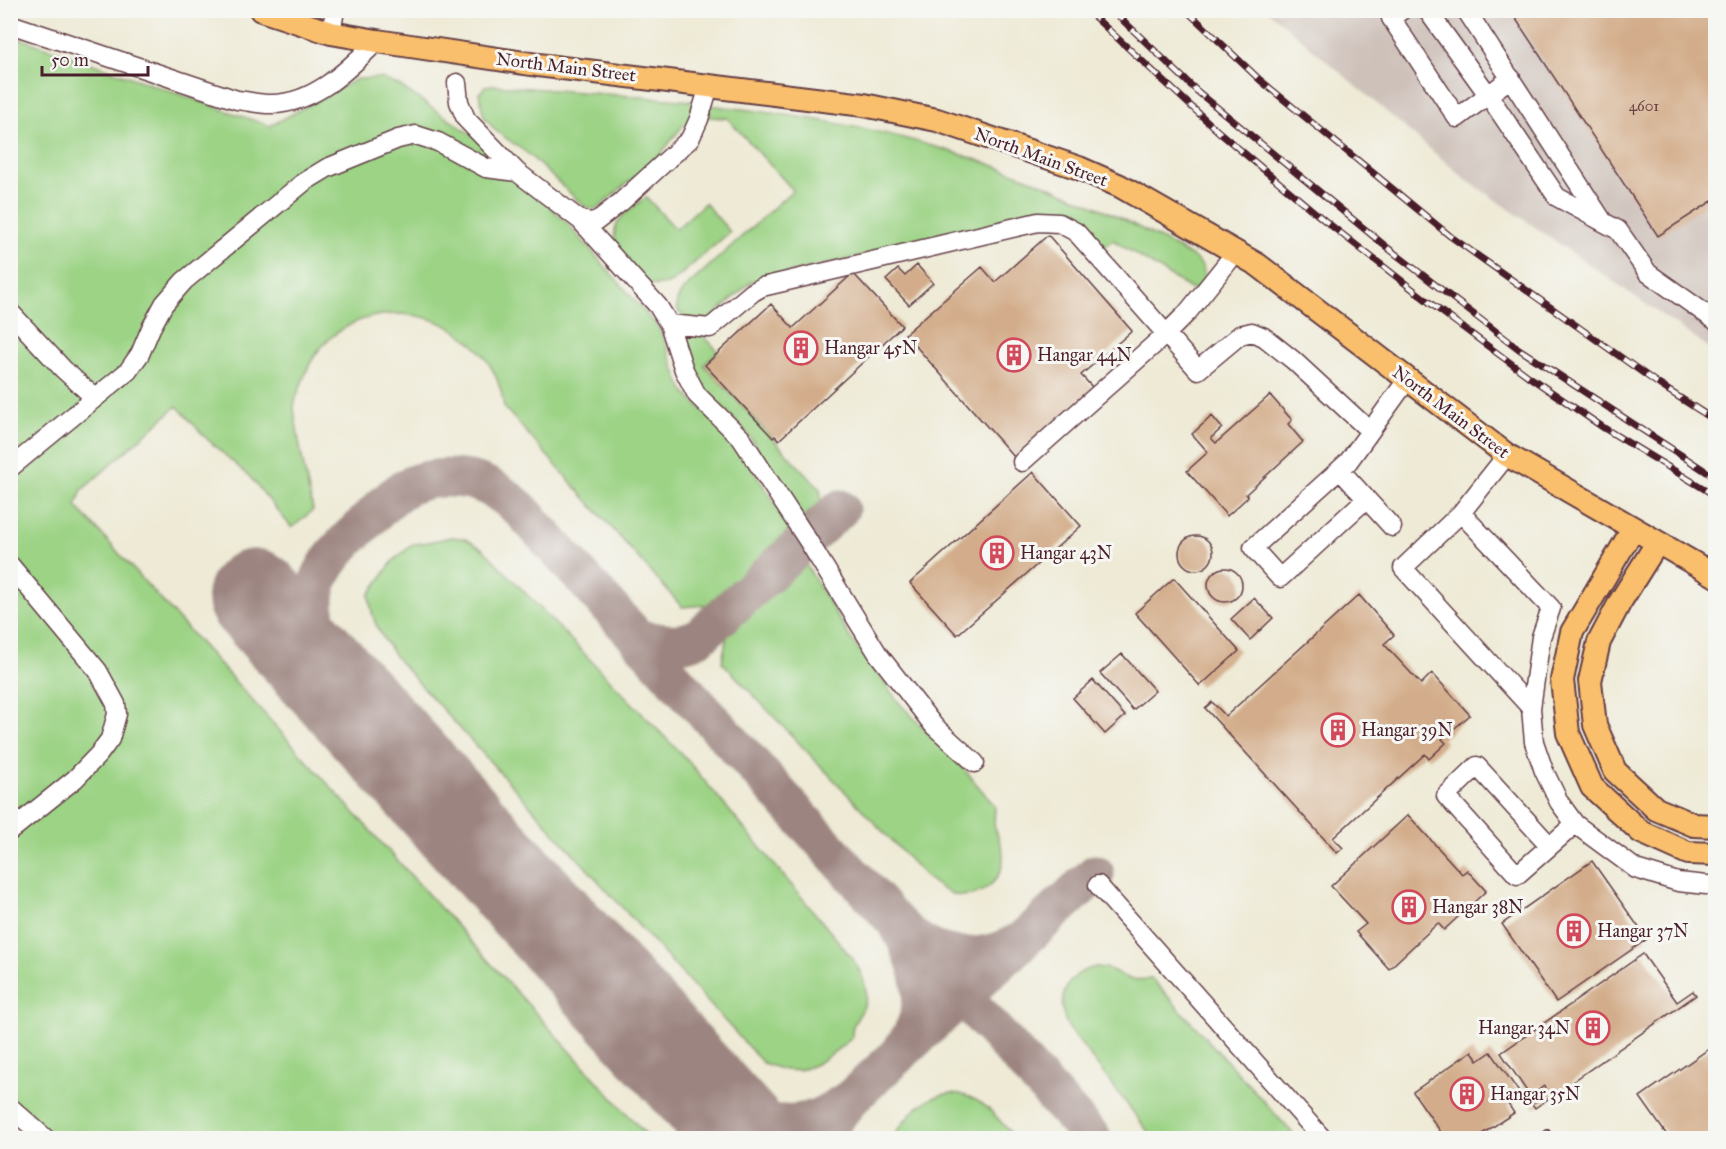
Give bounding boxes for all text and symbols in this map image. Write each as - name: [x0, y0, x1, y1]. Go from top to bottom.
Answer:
- scale bar: [42, 39, 148, 77]
- street label: North Main Street: [495, 48, 638, 87]
- text: 50 m: [51, 49, 89, 71]
- house number: 4601: [1629, 97, 1659, 115]
- street label: North Main Street: [971, 123, 1111, 192]
- building icon: Hangar 45N: [783, 330, 819, 366]
- place label: Hangar 45N: [824, 337, 917, 360]
- building icon: Hangar 44N: [996, 337, 1032, 373]
- place label: Hangar 44N: [1037, 344, 1132, 367]
- street label: North Main Street: [1388, 361, 1514, 463]
- building icon: Hangar 43N: [979, 535, 1015, 571]
- place label: Hangar 43N: [1020, 542, 1112, 565]
- building icon: Hangar 39N: [1320, 712, 1356, 748]
- place label: Hangar 39N: [1361, 719, 1453, 742]
- building icon: Hangar 38N: [1391, 889, 1427, 925]
- place label: Hangar 38N: [1432, 896, 1524, 919]
- building icon: Hangar 37N: [1556, 913, 1592, 949]
- place label: Hangar 37N: [1597, 920, 1689, 943]
- building icon: Hangar 34N: [1575, 1010, 1611, 1046]
- place label: Hangar 34N: [1478, 1017, 1570, 1040]
- building icon: Hangar 35N: [1449, 1076, 1485, 1112]
- place label: Hangar 35N: [1490, 1083, 1580, 1106]

